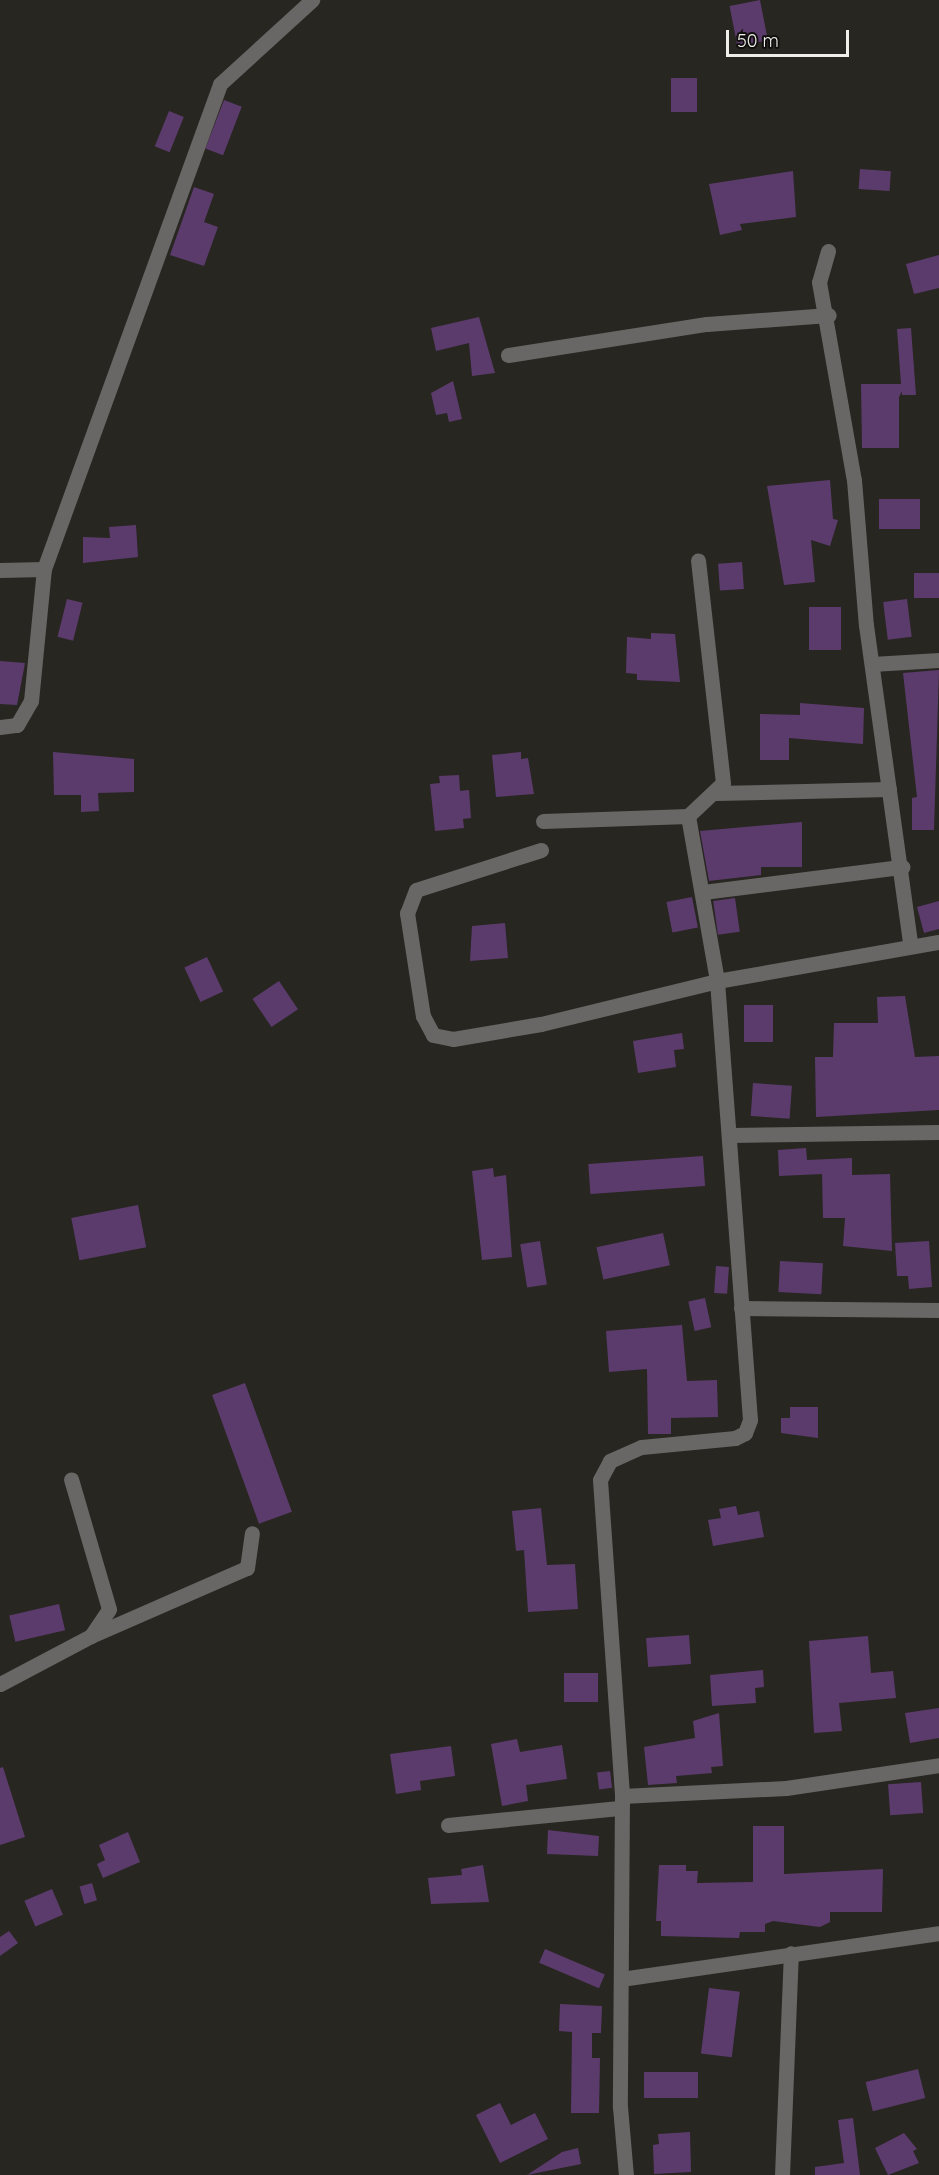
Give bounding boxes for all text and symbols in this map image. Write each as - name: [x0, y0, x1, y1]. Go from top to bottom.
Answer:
- scale bar: [729, 18, 852, 56]
- text: 50 m: [737, 29, 779, 52]

